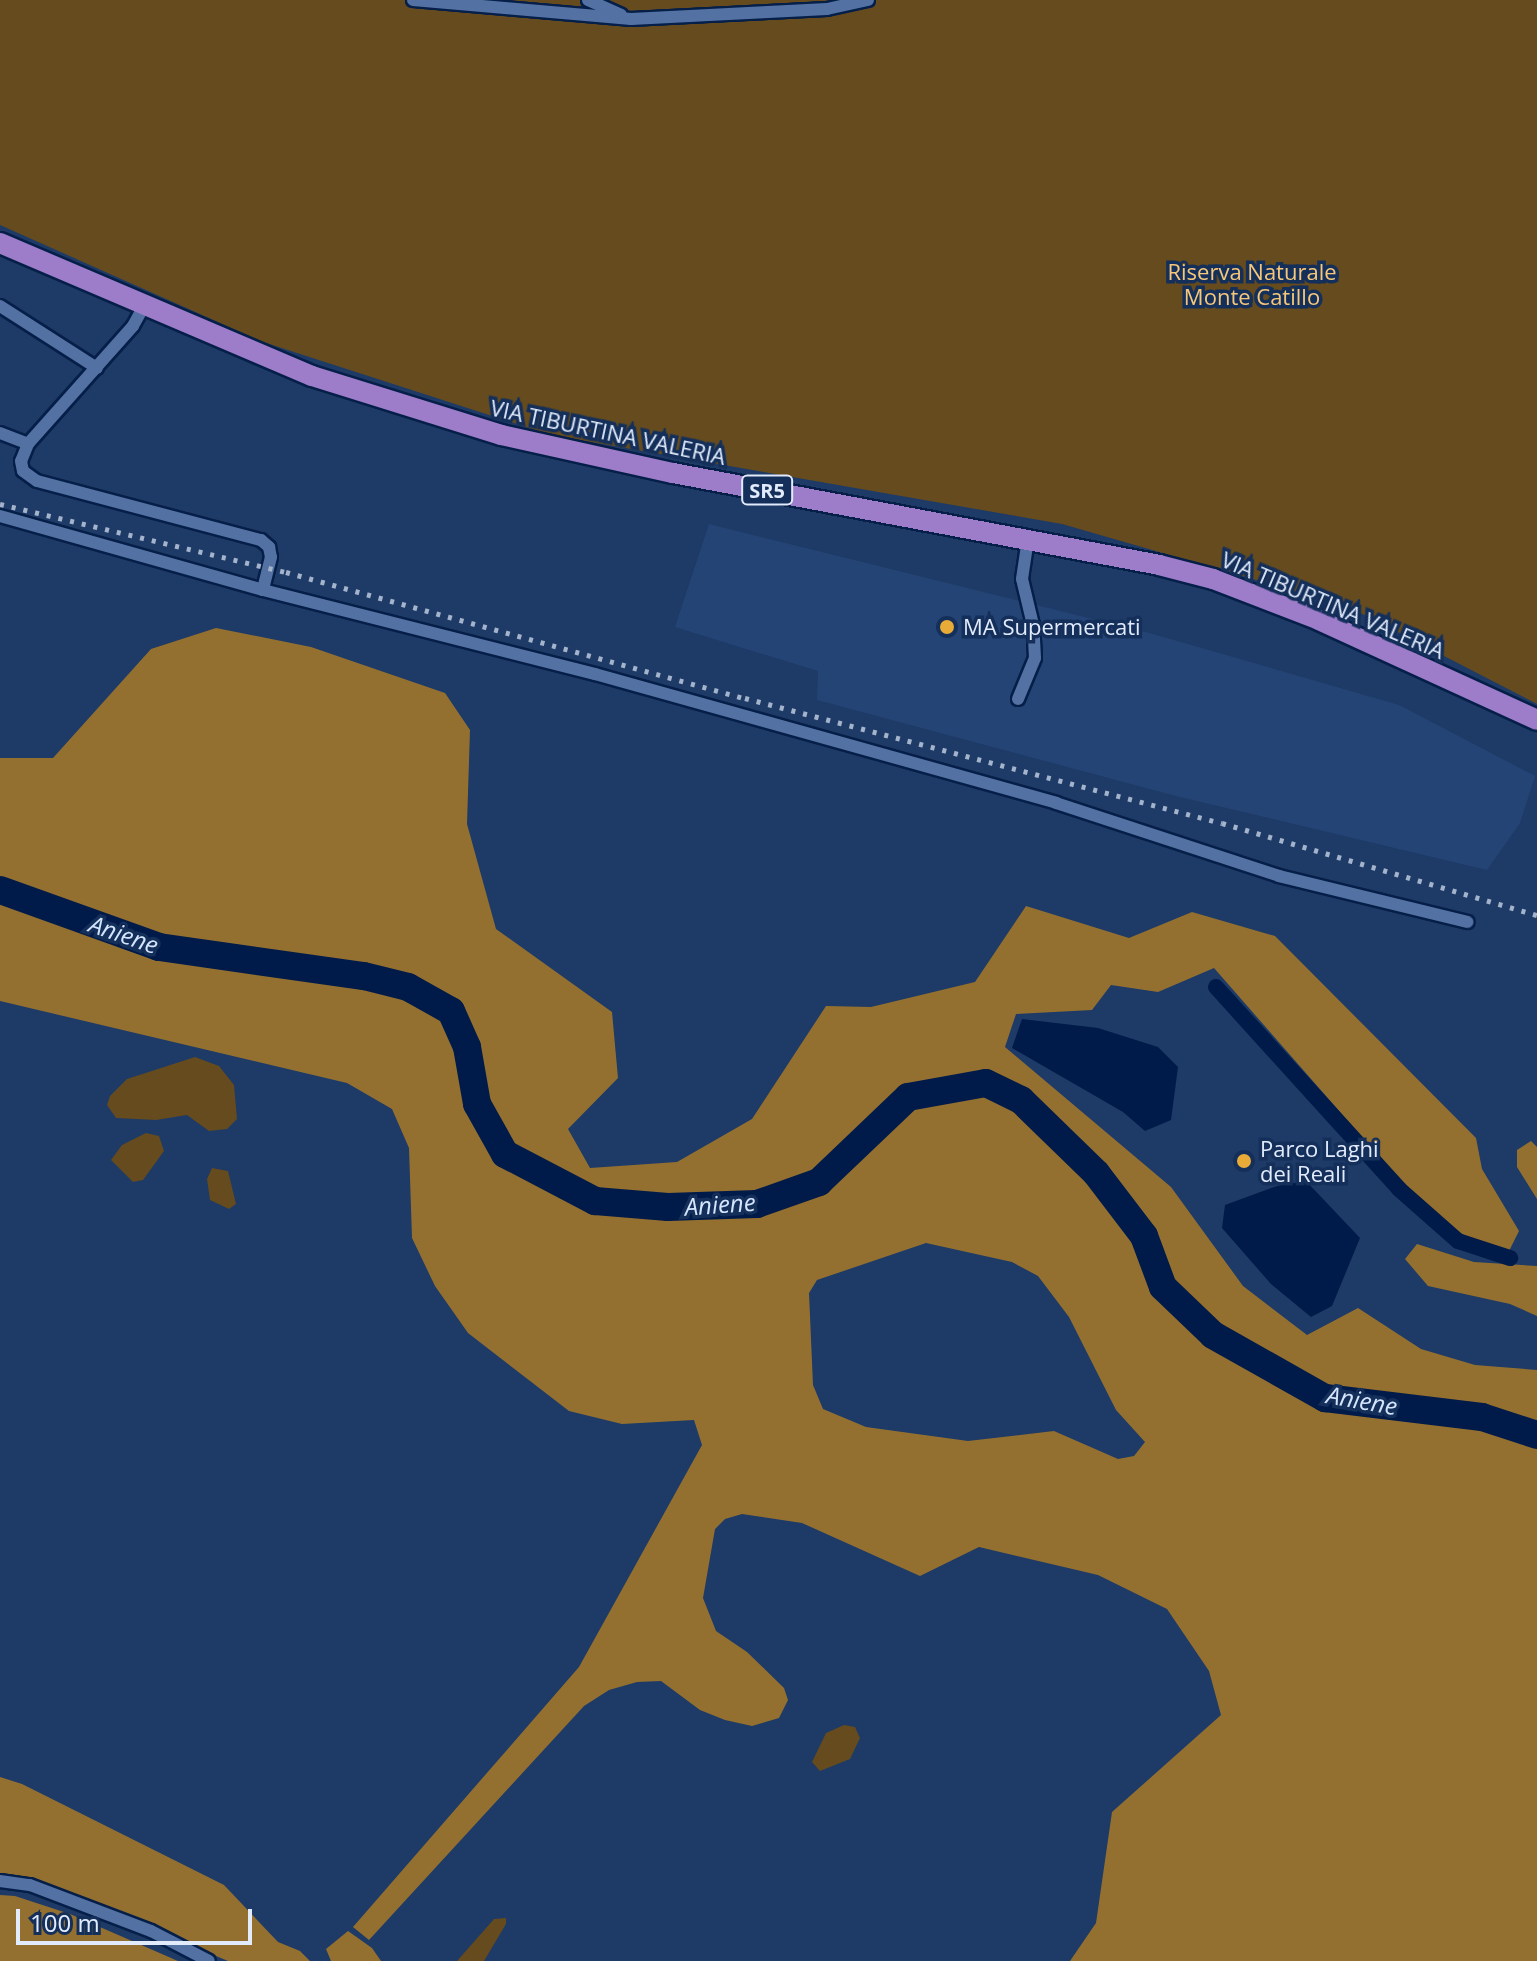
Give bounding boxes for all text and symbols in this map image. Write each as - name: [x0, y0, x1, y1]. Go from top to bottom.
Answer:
- park label: Riserva Naturale Monte Catillo: [1167, 258, 1337, 310]
- street label: VIA TIBURTINA VALERIA: [488, 394, 728, 470]
- road number: SR5: [741, 474, 793, 506]
- street label: VIA TIBURTINA VALERIA: [1217, 546, 1449, 664]
- place label: MA Supermercati: [963, 614, 1141, 640]
- marker: MA Supermercati: [938, 618, 956, 636]
- water label: Aniene: [86, 909, 162, 959]
- place label: Parco Laghi dei Reali: [1260, 1135, 1379, 1186]
- marker: Parco Laghi dei Reali: [1235, 1152, 1253, 1170]
- water label: Aniene: [684, 1187, 756, 1221]
- water label: Aniene: [1325, 1380, 1399, 1420]
- scale bar: [20, 1893, 256, 1943]
- text: 100 m: [30, 1906, 100, 1939]

